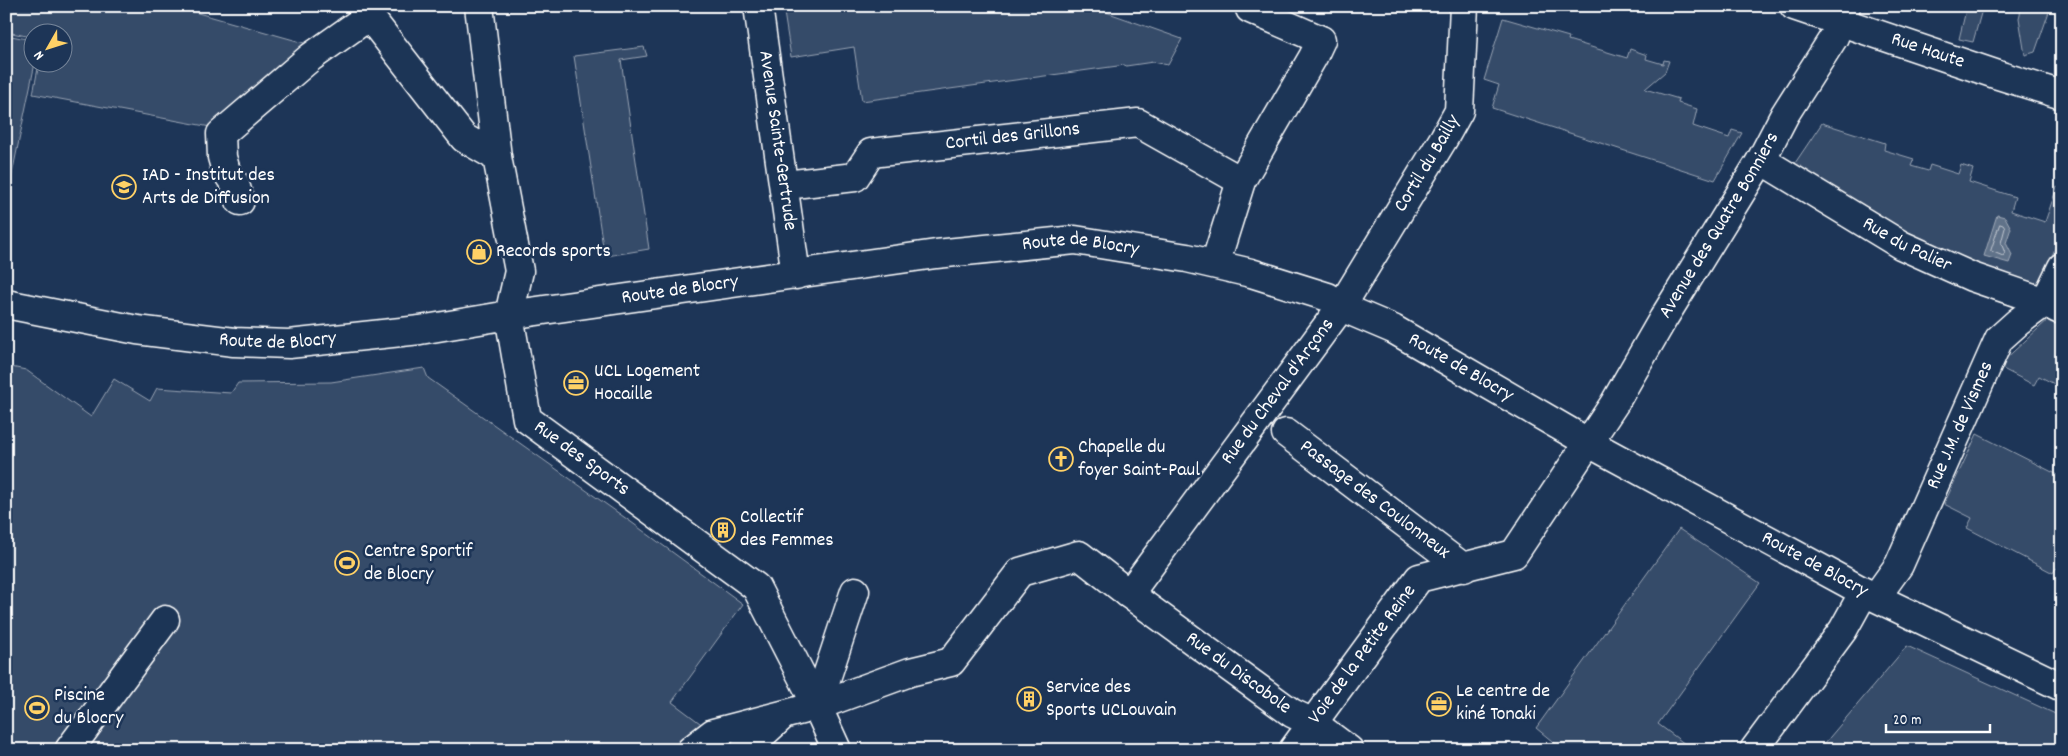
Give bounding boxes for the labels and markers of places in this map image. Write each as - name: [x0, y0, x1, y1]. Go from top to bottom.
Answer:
- place label: IAD - Institut des Arts de Diffusion: [142, 162, 275, 213]
- school or university icon: IAD - Institut des Arts de Diffusion: [111, 174, 137, 200]
- place label: Records sports: [496, 238, 611, 266]
- shop icon: Records sports: [466, 239, 492, 265]
- place label: UCL Logement Hocaille: [594, 358, 700, 409]
- office icon: UCL Logement Hocaille: [563, 370, 589, 396]
- place label: Chapelle du foyer Saint-Paul: [1078, 434, 1200, 485]
- church icon: Chapelle du foyer Saint-Paul: [1048, 446, 1074, 472]
- place label: Collectif des Femmes: [740, 504, 834, 555]
- building icon: Collectif des Femmes: [710, 517, 736, 543]
- place label: Centre Sportif de Blocry: [364, 538, 473, 589]
- sports icon: Centre Sportif de Blocry: [334, 550, 360, 576]
- place label: Service des Sports UCLouvain: [1046, 674, 1177, 725]
- place label: Le centre de kiné Tonaki: [1456, 678, 1550, 729]
- place label: Piscine du Blocry: [54, 682, 124, 733]
- building icon: Service des Sports UCLouvain: [1016, 686, 1042, 712]
- office icon: Le centre de kiné Tonaki: [1426, 691, 1452, 717]
- sports icon: Piscine du Blocry: [24, 695, 50, 721]

